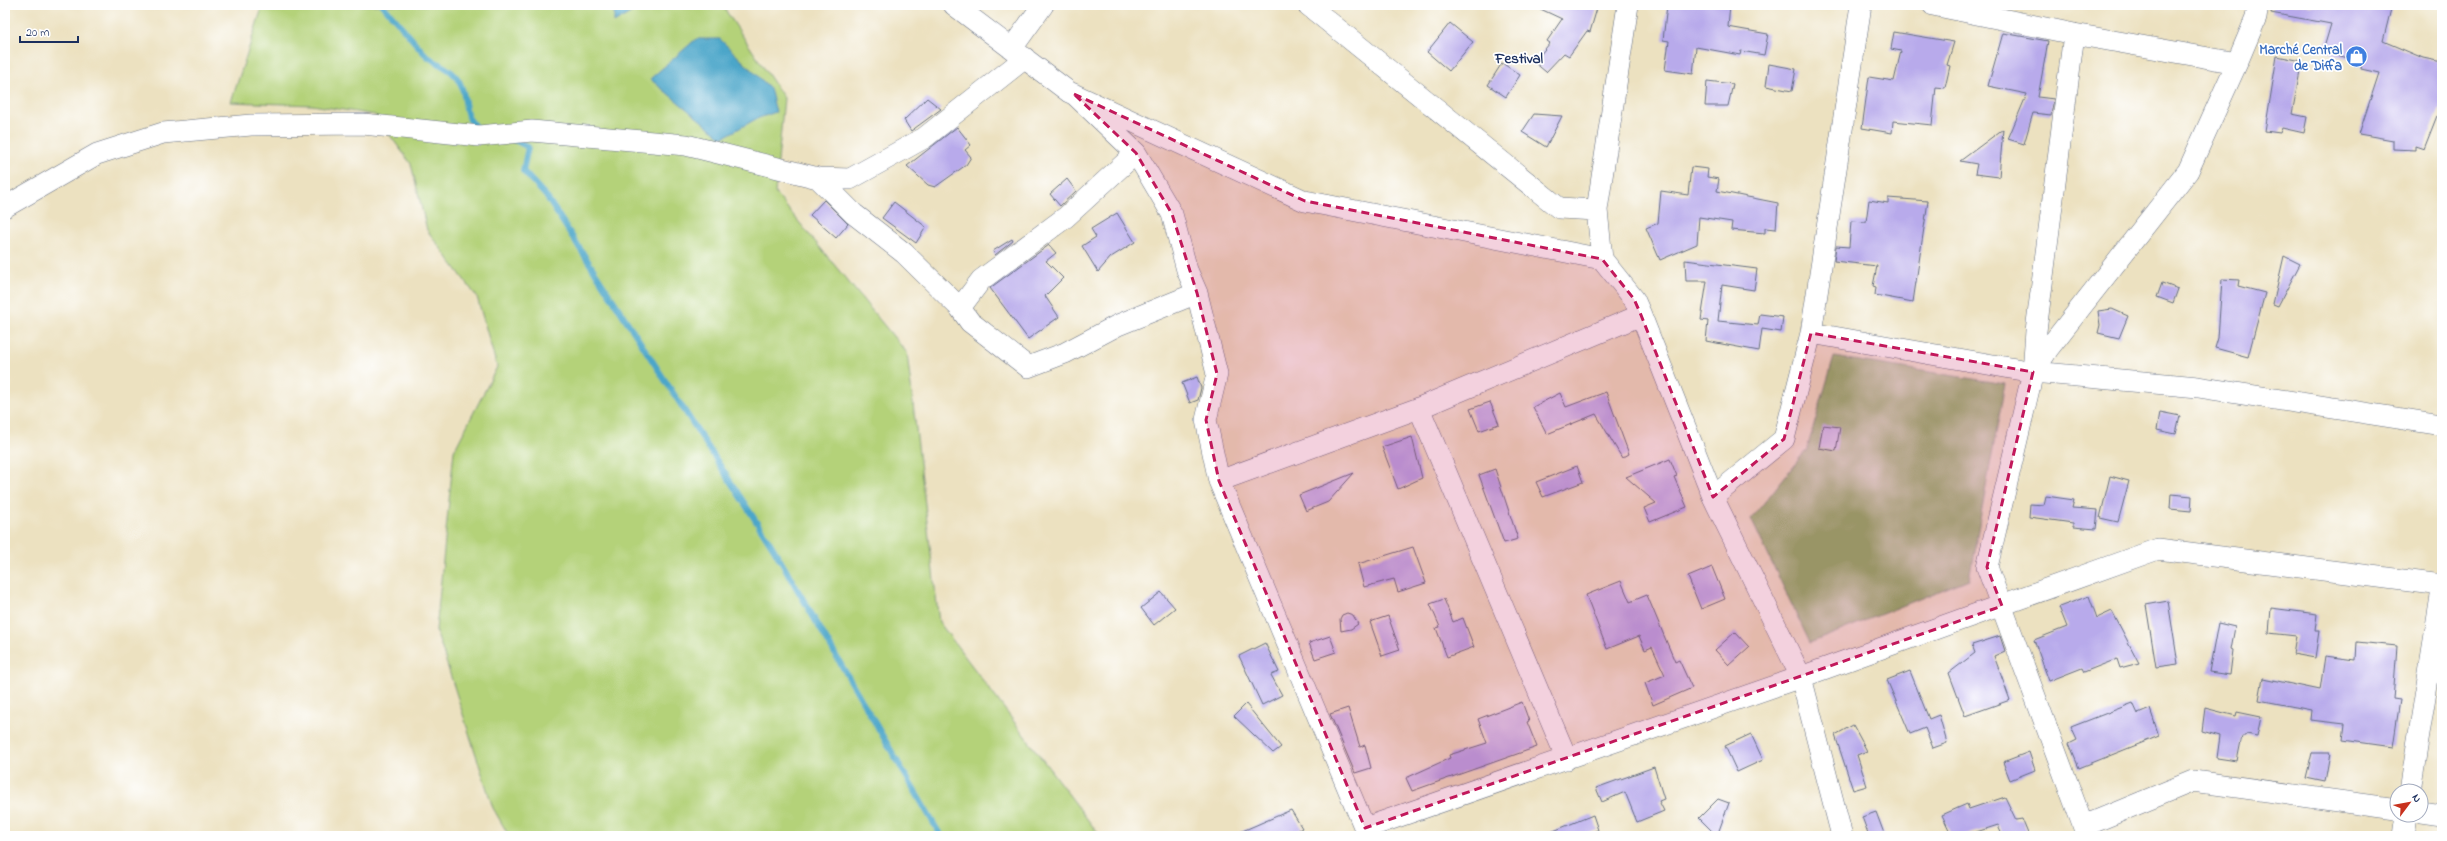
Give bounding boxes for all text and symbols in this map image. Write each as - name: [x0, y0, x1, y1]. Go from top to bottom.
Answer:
- scale bar: [20, 18, 78, 44]
- text: 20 m: [26, 24, 49, 42]
- place label: Marché Central de Diffa: [2259, 40, 2343, 77]
- shop icon: Marché Central de Diffa: [2344, 44, 2370, 70]
- district label: Festival: [1494, 48, 1544, 70]
- north arrow: [2389, 783, 2429, 823]
- text: N: [2408, 791, 2425, 806]

